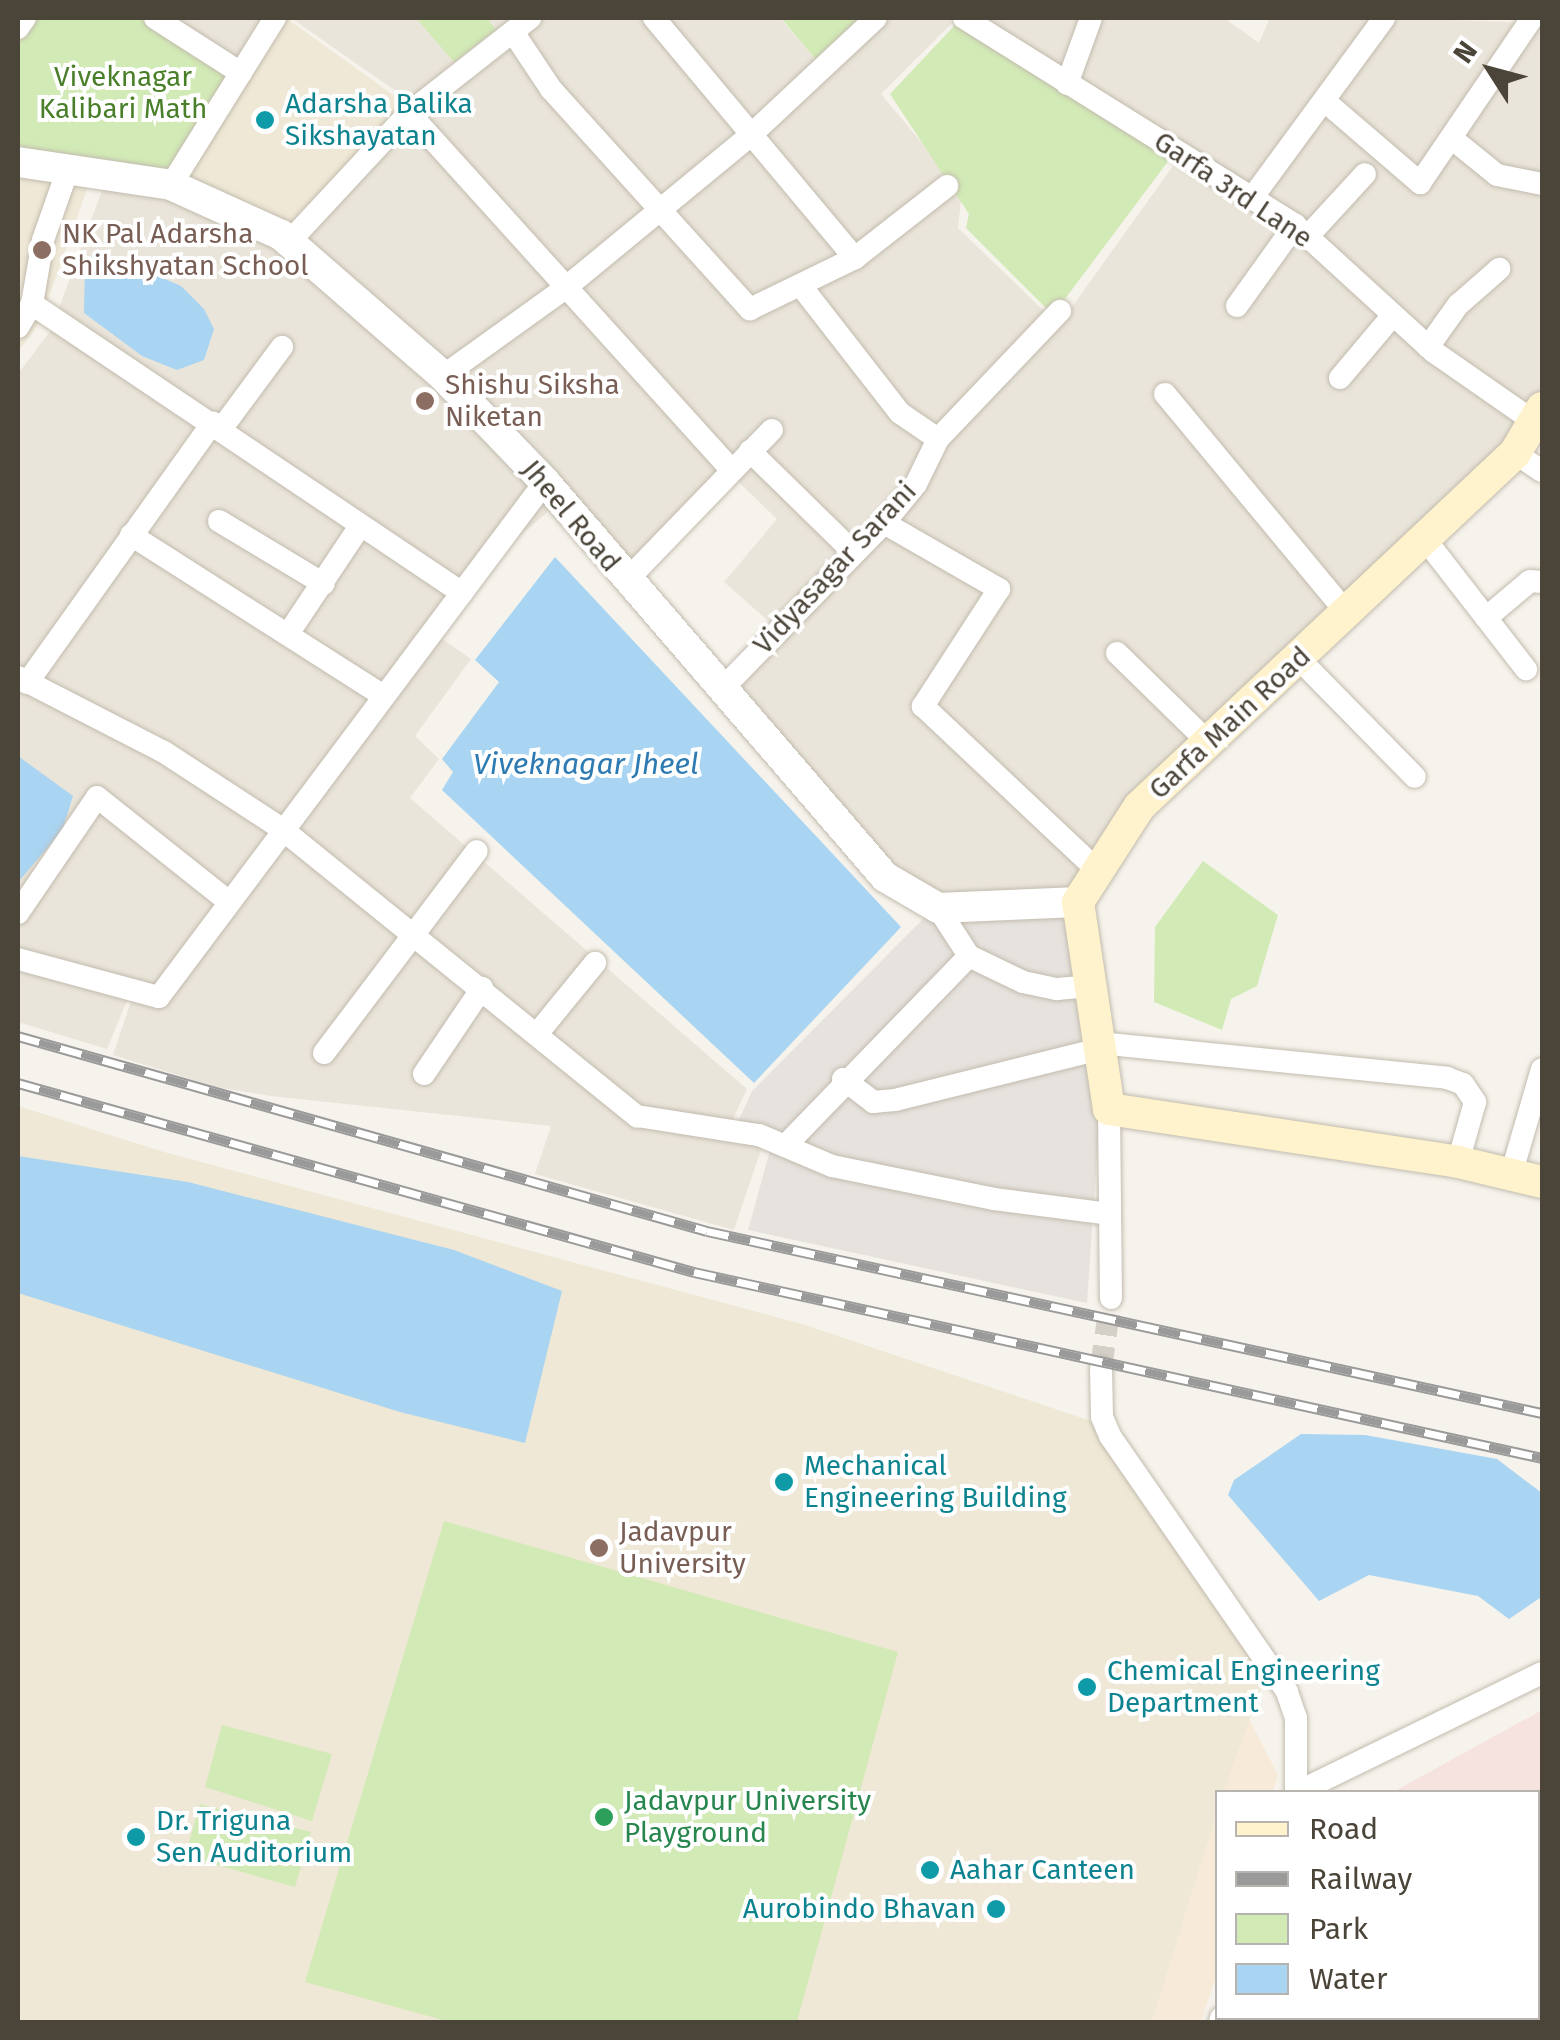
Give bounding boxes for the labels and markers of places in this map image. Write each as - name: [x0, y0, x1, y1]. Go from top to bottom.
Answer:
- place label: Adarsha Balika Sikshayatan: [285, 87, 473, 153]
- marker: Adarsha Balika Sikshayatan: [254, 109, 276, 131]
- place label: NK Pal Adarsha Shikshyatan School: [62, 217, 309, 283]
- marker: NK Pal Adarsha Shikshyatan School: [31, 239, 53, 261]
- place label: Shishu Siksha Niketan: [445, 368, 620, 434]
- marker: Shishu Siksha Niketan: [414, 390, 436, 412]
- place label: Mechanical Engineering Building: [804, 1449, 1066, 1515]
- marker: Mechanical Engineering Building: [773, 1471, 795, 1493]
- place label: Jadavpur University: [619, 1515, 746, 1581]
- marker: Jadavpur University: [588, 1537, 610, 1559]
- place label: Chemical Engineering Department: [1107, 1654, 1380, 1720]
- marker: Chemical Engineering Department: [1076, 1676, 1098, 1698]
- place label: Jadavpur University Playground: [624, 1784, 871, 1850]
- place label: Dr. Triguna Sen Auditorium: [156, 1804, 352, 1870]
- marker: Jadavpur University Playground: [593, 1806, 615, 1828]
- marker: Dr. Triguna Sen Auditorium: [125, 1826, 147, 1848]
- place label: Aahar Canteen: [950, 1853, 1135, 1887]
- marker: Aahar Canteen: [919, 1859, 941, 1881]
- place label: Aurobindo Bhavan: [743, 1892, 976, 1926]
- marker: Aurobindo Bhavan: [985, 1898, 1007, 1920]

